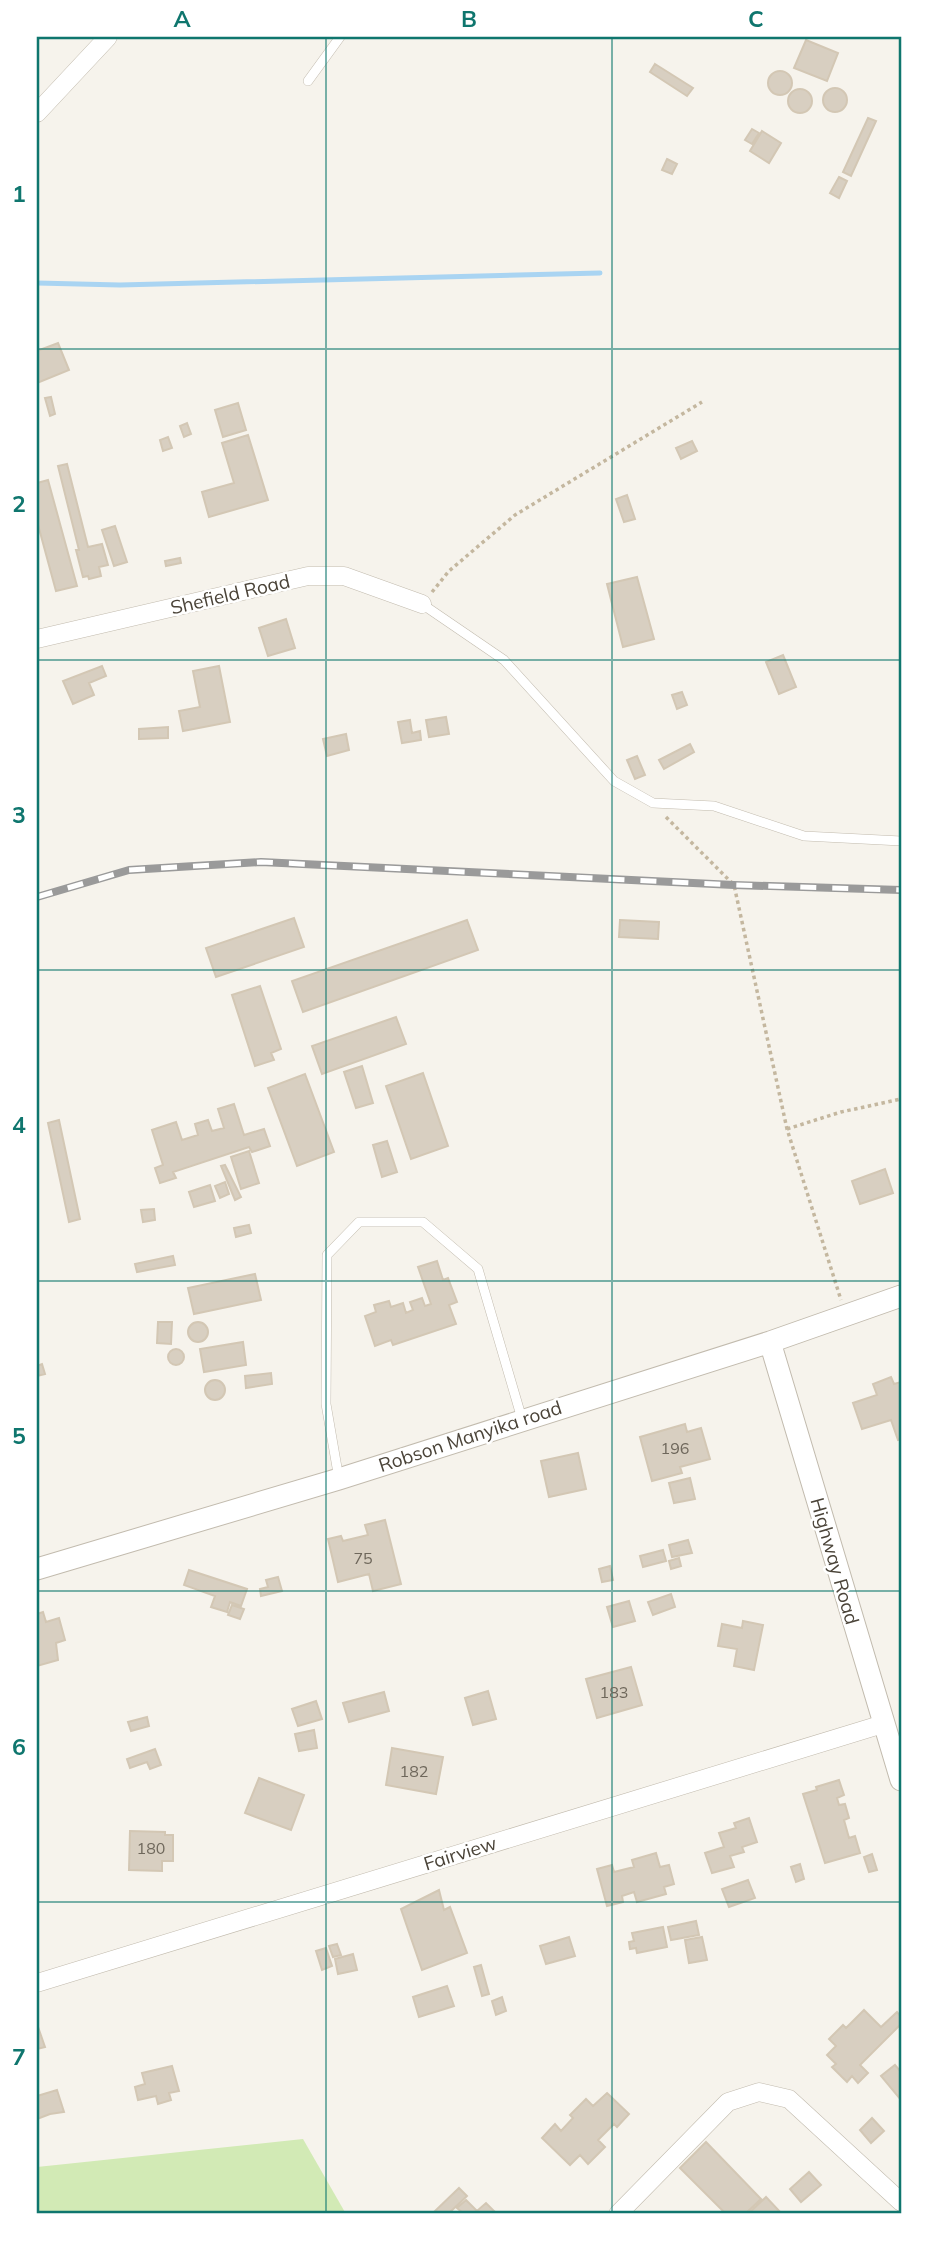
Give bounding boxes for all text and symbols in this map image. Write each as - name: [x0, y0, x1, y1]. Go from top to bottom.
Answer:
- text: A: [173, 4, 191, 33]
- text: B: [461, 4, 477, 33]
- text: C: [748, 4, 764, 33]
- text: 1: [12, 179, 26, 208]
- text: 2: [12, 489, 26, 518]
- street label: Shefield Road: [168, 569, 292, 619]
- text: 3: [12, 800, 26, 829]
- text: 4: [12, 1110, 26, 1139]
- street label: Robson Manyika road: [375, 1395, 565, 1477]
- text: 5: [12, 1421, 26, 1450]
- house number: 196: [661, 1438, 689, 1458]
- street label: Highway Road: [805, 1495, 865, 1627]
- house number: 75: [353, 1548, 373, 1568]
- house number: 183: [600, 1682, 628, 1702]
- text: 6: [12, 1732, 26, 1761]
- house number: 182: [400, 1761, 428, 1781]
- street label: Fairview: [421, 1831, 499, 1875]
- house number: 180: [137, 1838, 165, 1858]
- text: 7: [12, 2042, 26, 2071]

